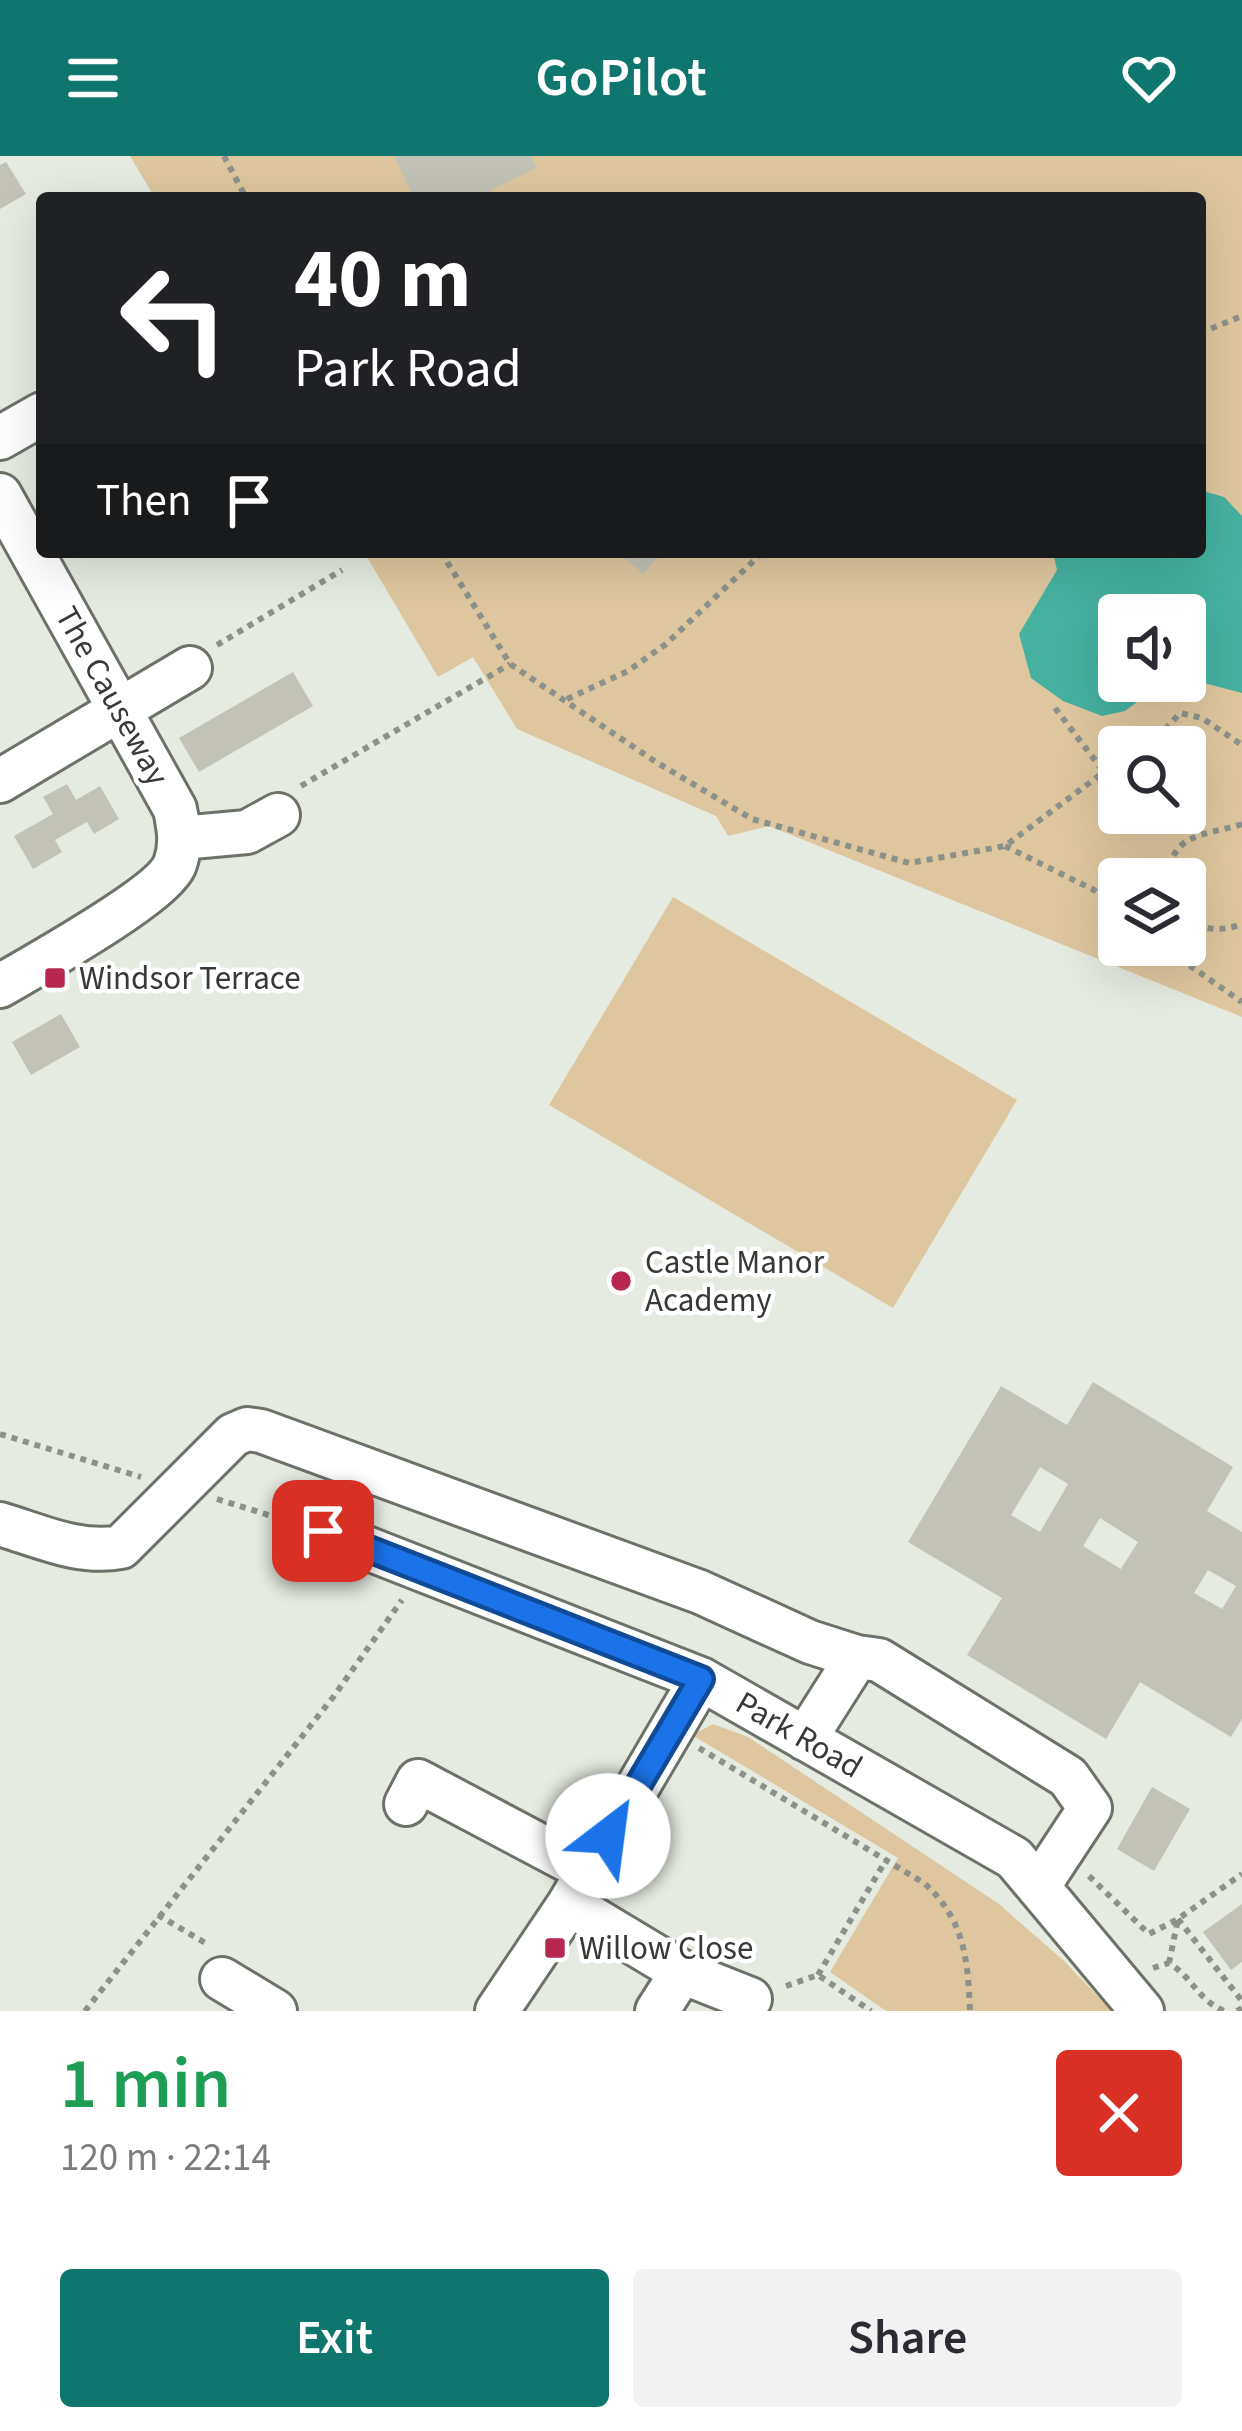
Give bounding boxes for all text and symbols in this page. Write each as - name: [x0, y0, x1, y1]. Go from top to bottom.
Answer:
- text: GoPilot: [535, 40, 707, 117]
- icon: menu: [60, 45, 126, 111]
- icon: heart: [1116, 45, 1182, 111]
- text: 40 m: [294, 220, 472, 340]
- icon: left: [96, 240, 252, 396]
- text: Park Road: [294, 331, 522, 408]
- icon: arrive: [216, 468, 282, 534]
- text: Then: [96, 469, 192, 533]
- map controls: [1098, 594, 1206, 966]
- button: sound: [1098, 594, 1206, 702]
- street label: The Causeway: [43, 598, 181, 794]
- button: search: [1098, 726, 1206, 834]
- button: layers: [1098, 858, 1206, 966]
- place label: Windsor Terrace: [79, 955, 301, 1002]
- marker: Windsor Terrace: [42, 965, 68, 991]
- place label: Castle Manor Academy: [645, 1239, 825, 1324]
- marker: Castle Manor Academy: [608, 1268, 634, 1294]
- pin: [272, 1480, 374, 1582]
- icon: arrive: [290, 1498, 356, 1564]
- street label: Park Road: [727, 1680, 871, 1790]
- position arrow: [545, 1773, 671, 1899]
- place label: Willow Close: [579, 1925, 753, 1972]
- marker: Willow Close: [542, 1935, 568, 1961]
- text: 1 min: [60, 2033, 231, 2136]
- button: close: [1056, 2050, 1182, 2176]
- text: 120 m · 22:14: [60, 2130, 271, 2186]
- button: Exit: [60, 2269, 609, 2407]
- button: Share: [633, 2269, 1182, 2407]

